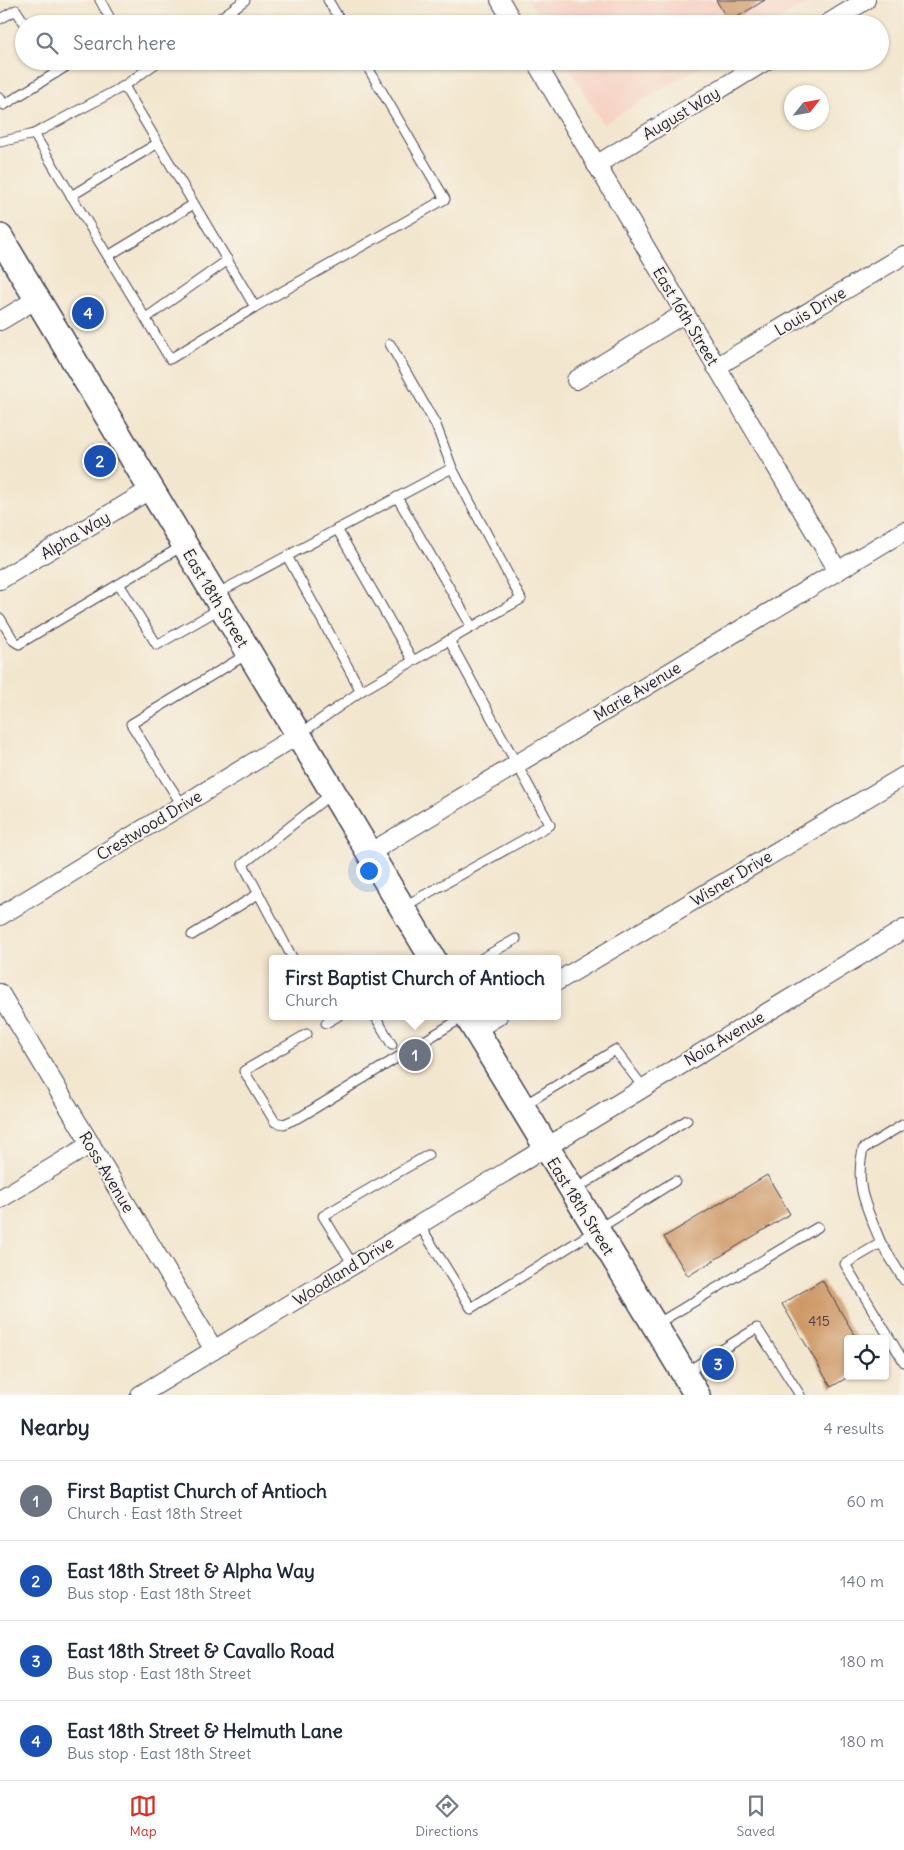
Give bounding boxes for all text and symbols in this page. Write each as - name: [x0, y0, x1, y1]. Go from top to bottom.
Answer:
- search box: [15, 15, 889, 70]
- icon: search: [33, 29, 61, 57]
- text: Search here: [73, 31, 176, 55]
- street label: August Way: [639, 82, 723, 144]
- north arrow: [784, 85, 829, 130]
- street label: East 16th Street: [649, 263, 724, 369]
- street label: Louis Drive: [771, 282, 849, 340]
- pin: 4: [72, 294, 104, 332]
- pin: 2: [84, 442, 116, 480]
- street label: Alpha Way: [37, 507, 113, 563]
- street label: East 18th Street: [179, 545, 254, 651]
- street label: Marie Avenue: [590, 657, 684, 725]
- street label: Crestwood Drive: [93, 786, 205, 864]
- street label: Wisner Drive: [687, 846, 775, 910]
- your location: [356, 858, 382, 884]
- popup: [269, 955, 561, 1020]
- text: First Baptist Church of Antioch: [285, 966, 545, 990]
- text: Church: [285, 990, 338, 1010]
- street label: Noia Avenue: [680, 1006, 768, 1070]
- pin: 1: [399, 1036, 431, 1074]
- street label: Ross Avenue: [75, 1128, 139, 1216]
- street label: East 18th Street: [543, 1153, 619, 1259]
- street label: Woodland Drive: [289, 1232, 397, 1310]
- house number: 415: [808, 1312, 830, 1330]
- map controls: [844, 1335, 889, 1380]
- button: locate: [844, 1335, 889, 1380]
- pin: 3: [702, 1345, 734, 1383]
- text: Nearby: [20, 1414, 90, 1441]
- text: 4 results: [823, 1418, 884, 1438]
- text: First Baptist Church of Antioch: [67, 1479, 327, 1503]
- text: 1: [33, 1491, 39, 1511]
- text: 60 m: [846, 1491, 884, 1511]
- text: Church · East 18th Street: [67, 1503, 242, 1523]
- text: East 18th Street & Alpha Way: [67, 1559, 315, 1583]
- text: 2: [32, 1571, 40, 1591]
- text: 140 m: [840, 1571, 884, 1591]
- text: Bus stop · East 18th Street: [67, 1583, 251, 1603]
- text: East 18th Street & Cavallo Road: [67, 1639, 334, 1663]
- text: 3: [31, 1651, 41, 1671]
- text: 180 m: [840, 1651, 884, 1671]
- text: Bus stop · East 18th Street: [67, 1663, 251, 1683]
- text: East 18th Street & Helmuth Lane: [67, 1719, 343, 1743]
- text: 4: [31, 1731, 41, 1751]
- text: 180 m: [840, 1731, 884, 1751]
- text: Bus stop · East 18th Street: [67, 1743, 251, 1763]
- tab: Map: [129, 1792, 157, 1840]
- tab: Directions: [415, 1792, 478, 1840]
- tab: Saved: [737, 1792, 775, 1840]

